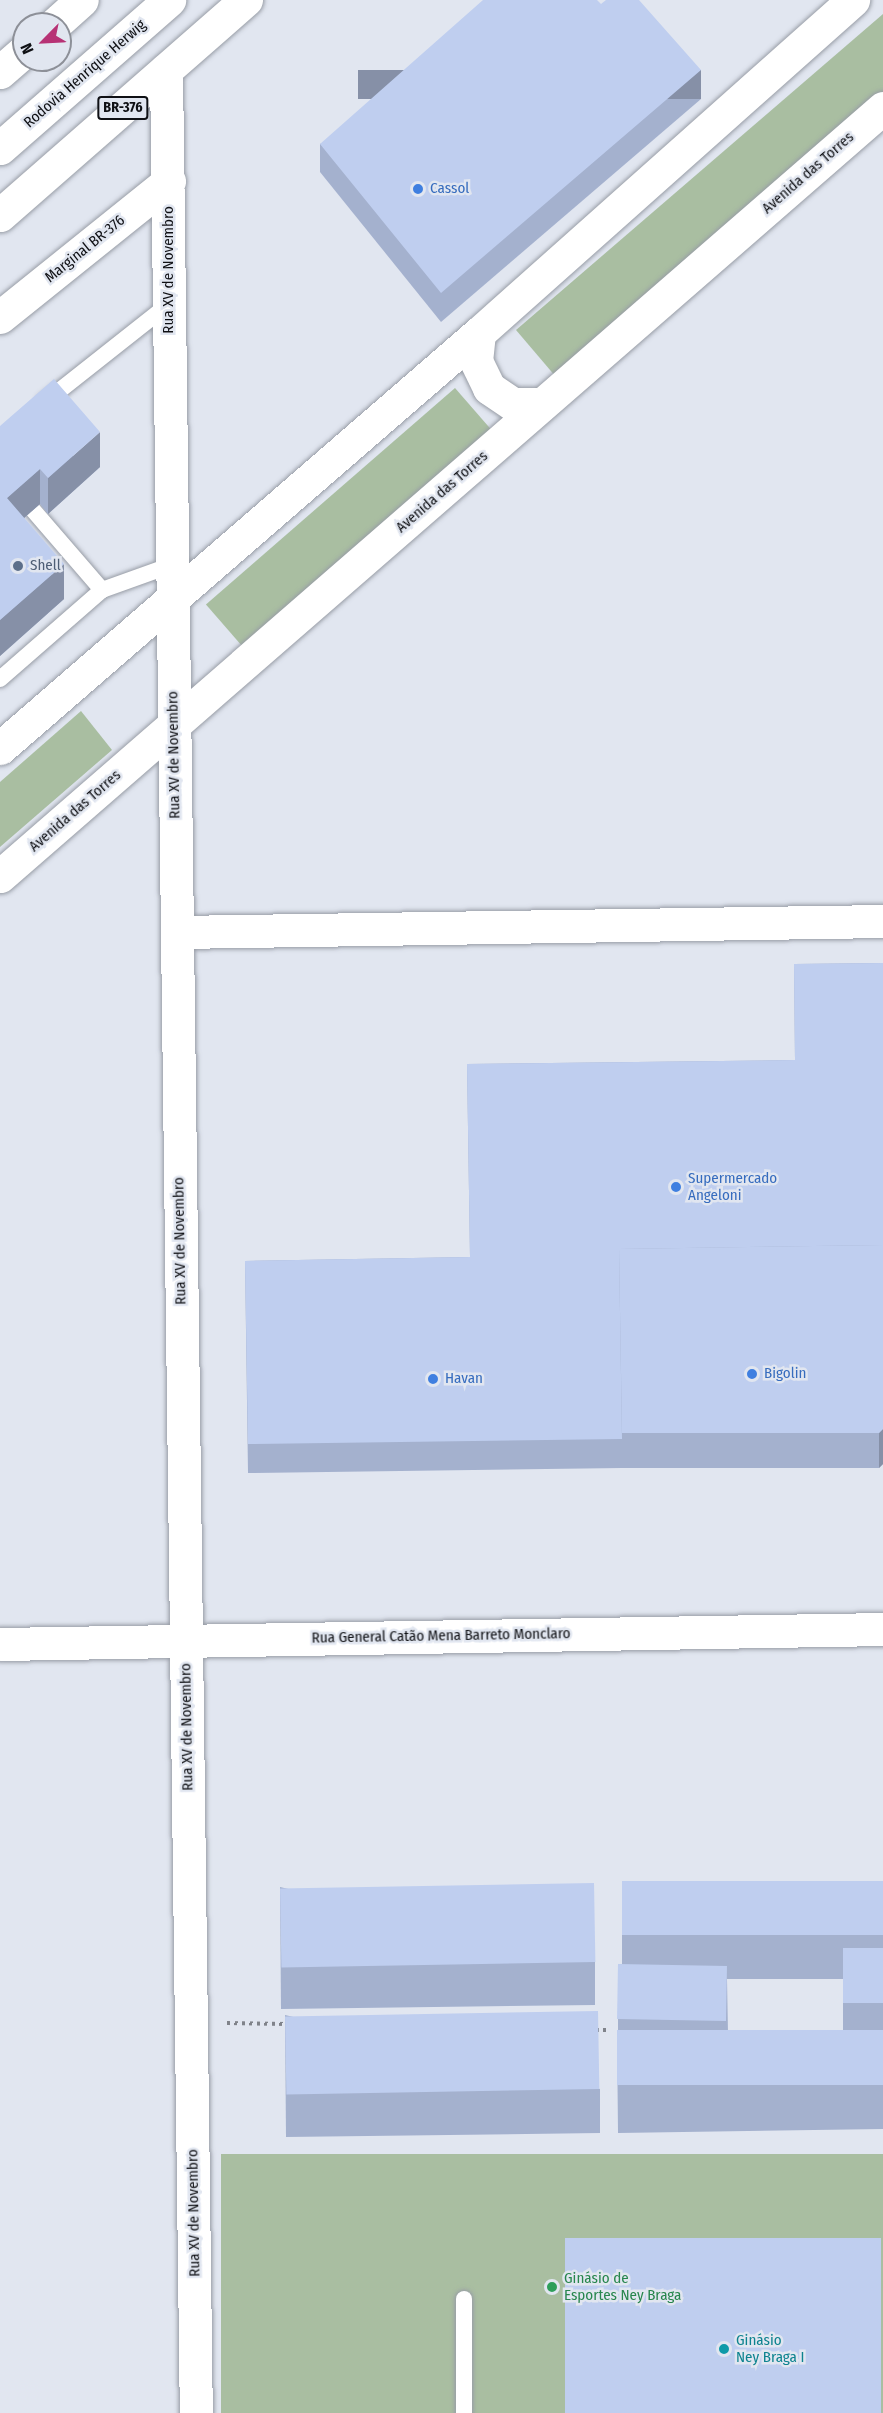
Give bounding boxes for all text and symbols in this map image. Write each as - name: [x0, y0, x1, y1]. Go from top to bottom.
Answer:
- north arrow: [12, 12, 72, 72]
- street label: Rodovia Henrique Herwig: [20, 16, 150, 132]
- text: N: [16, 40, 38, 57]
- road number: BR-376: [96, 97, 150, 119]
- street label: Avenida das Torres: [758, 128, 858, 218]
- place label: Cassol: [430, 180, 469, 198]
- marker: Cassol: [411, 182, 425, 196]
- street label: Rua XV de Novembro: [160, 206, 178, 334]
- street label: Marginal BR-376: [42, 211, 128, 287]
- street label: Avenida das Torres: [392, 447, 492, 537]
- place label: Shell: [30, 557, 61, 575]
- marker: Shell: [11, 559, 25, 573]
- street label: Rua XV de Novembro: [164, 691, 184, 819]
- street label: Avenida das Torres: [25, 766, 125, 856]
- place label: Supermercado Angeloni: [688, 1169, 777, 1204]
- street label: Rua XV de Novembro: [170, 1177, 190, 1305]
- marker: Supermercado Angeloni: [669, 1180, 683, 1194]
- place label: Bigolin: [764, 1365, 806, 1383]
- marker: Bigolin: [745, 1367, 759, 1381]
- place label: Havan: [445, 1370, 483, 1388]
- marker: Havan: [426, 1372, 440, 1386]
- street label: Rua General Catão Mena Barreto Monclaro: [311, 1625, 571, 1647]
- street label: Rua XV de Novembro: [177, 1663, 197, 1791]
- street label: Rua XV de Novembro: [184, 2149, 204, 2277]
- place label: Ginásio de Esportes Ney Braga: [564, 2269, 681, 2304]
- marker: Ginásio de Esportes Ney Braga: [545, 2280, 559, 2294]
- place label: Ginásio Ney Braga I: [736, 2331, 804, 2366]
- marker: Ginásio Ney Braga I: [717, 2342, 731, 2356]

